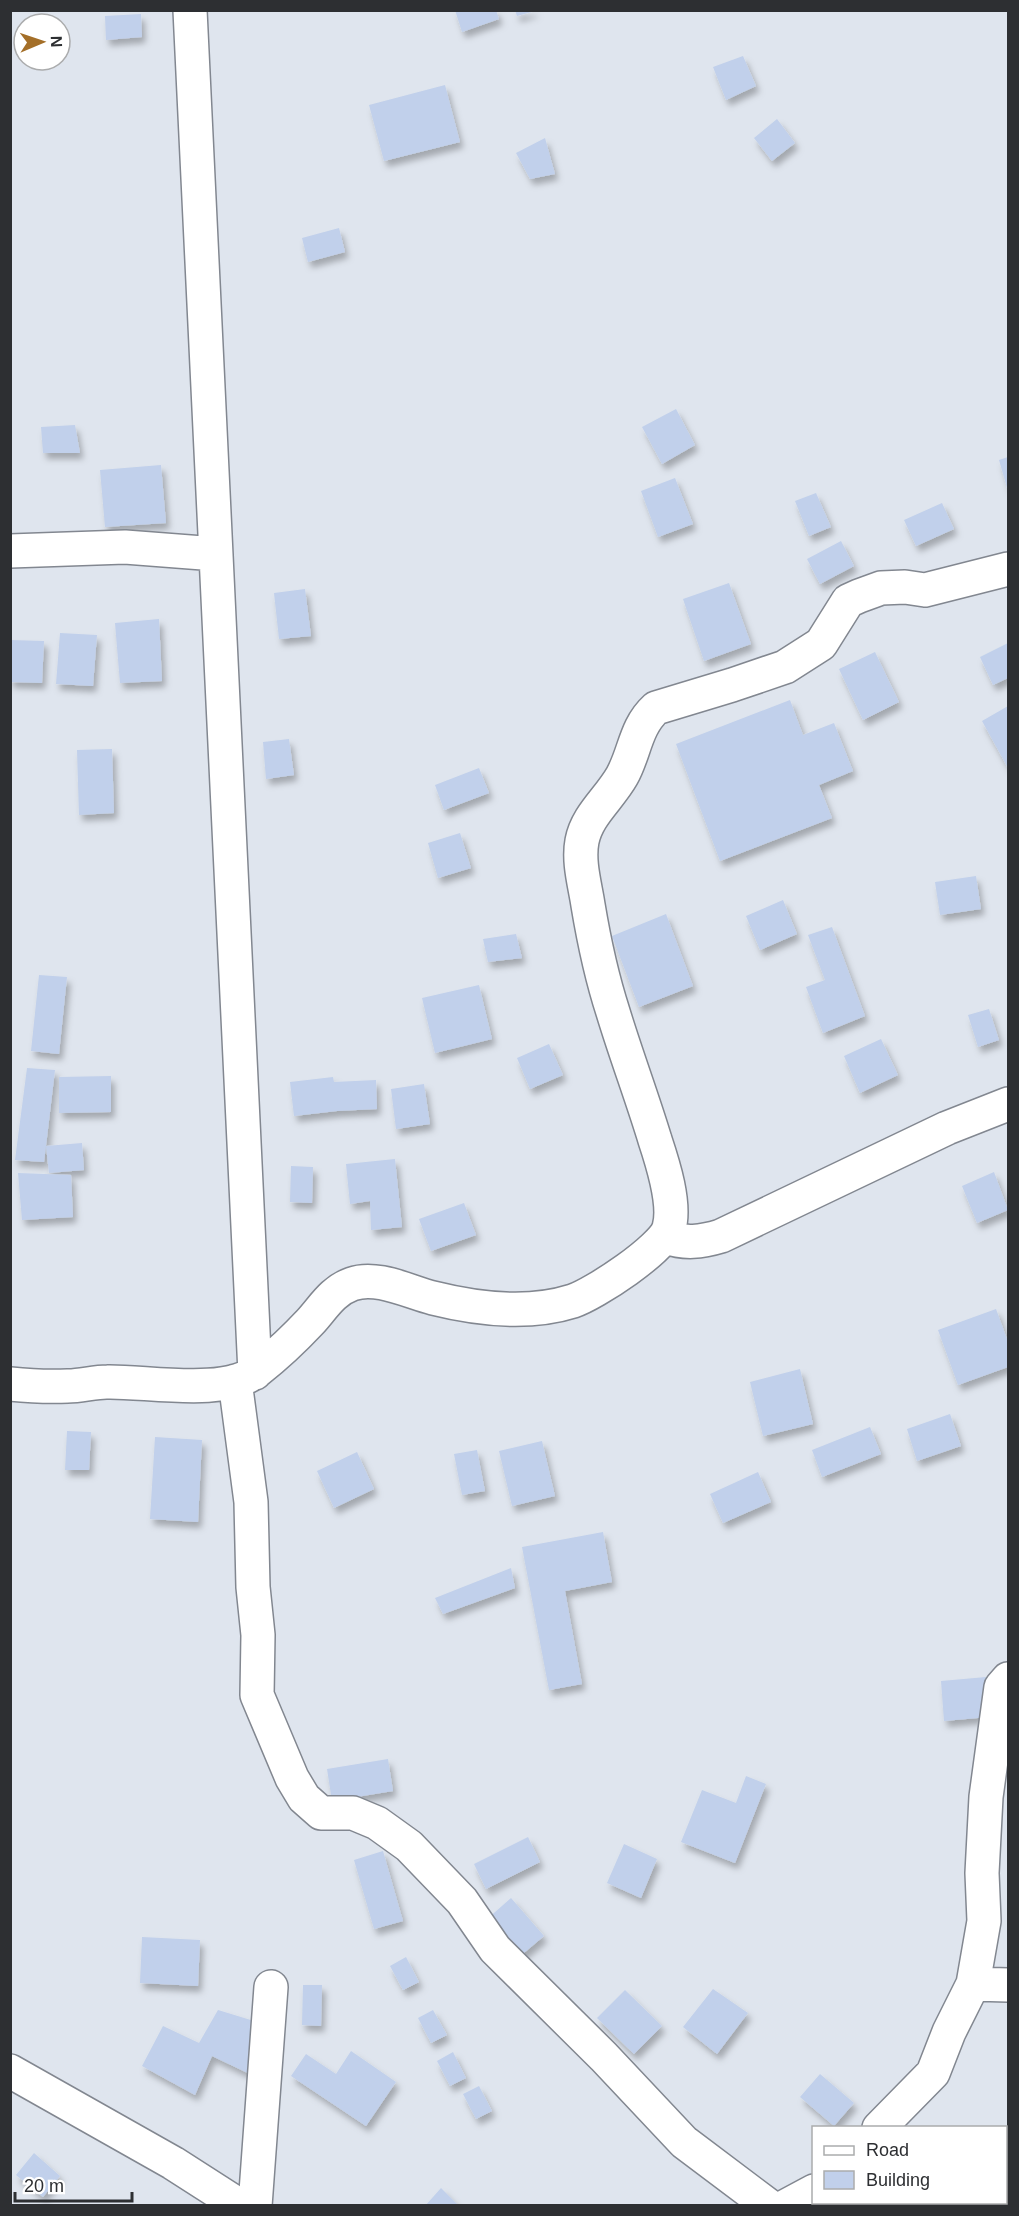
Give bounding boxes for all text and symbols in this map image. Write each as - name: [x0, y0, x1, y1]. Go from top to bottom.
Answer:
- north arrow: [12, 12, 72, 72]
- text: N: [48, 35, 65, 48]
- legend: [812, 2126, 1007, 2204]
- text: Road: [866, 2140, 909, 2160]
- scale bar: [15, 2165, 132, 2203]
- text: Building: [866, 2170, 930, 2190]
- text: 20 m: [24, 2176, 64, 2196]

